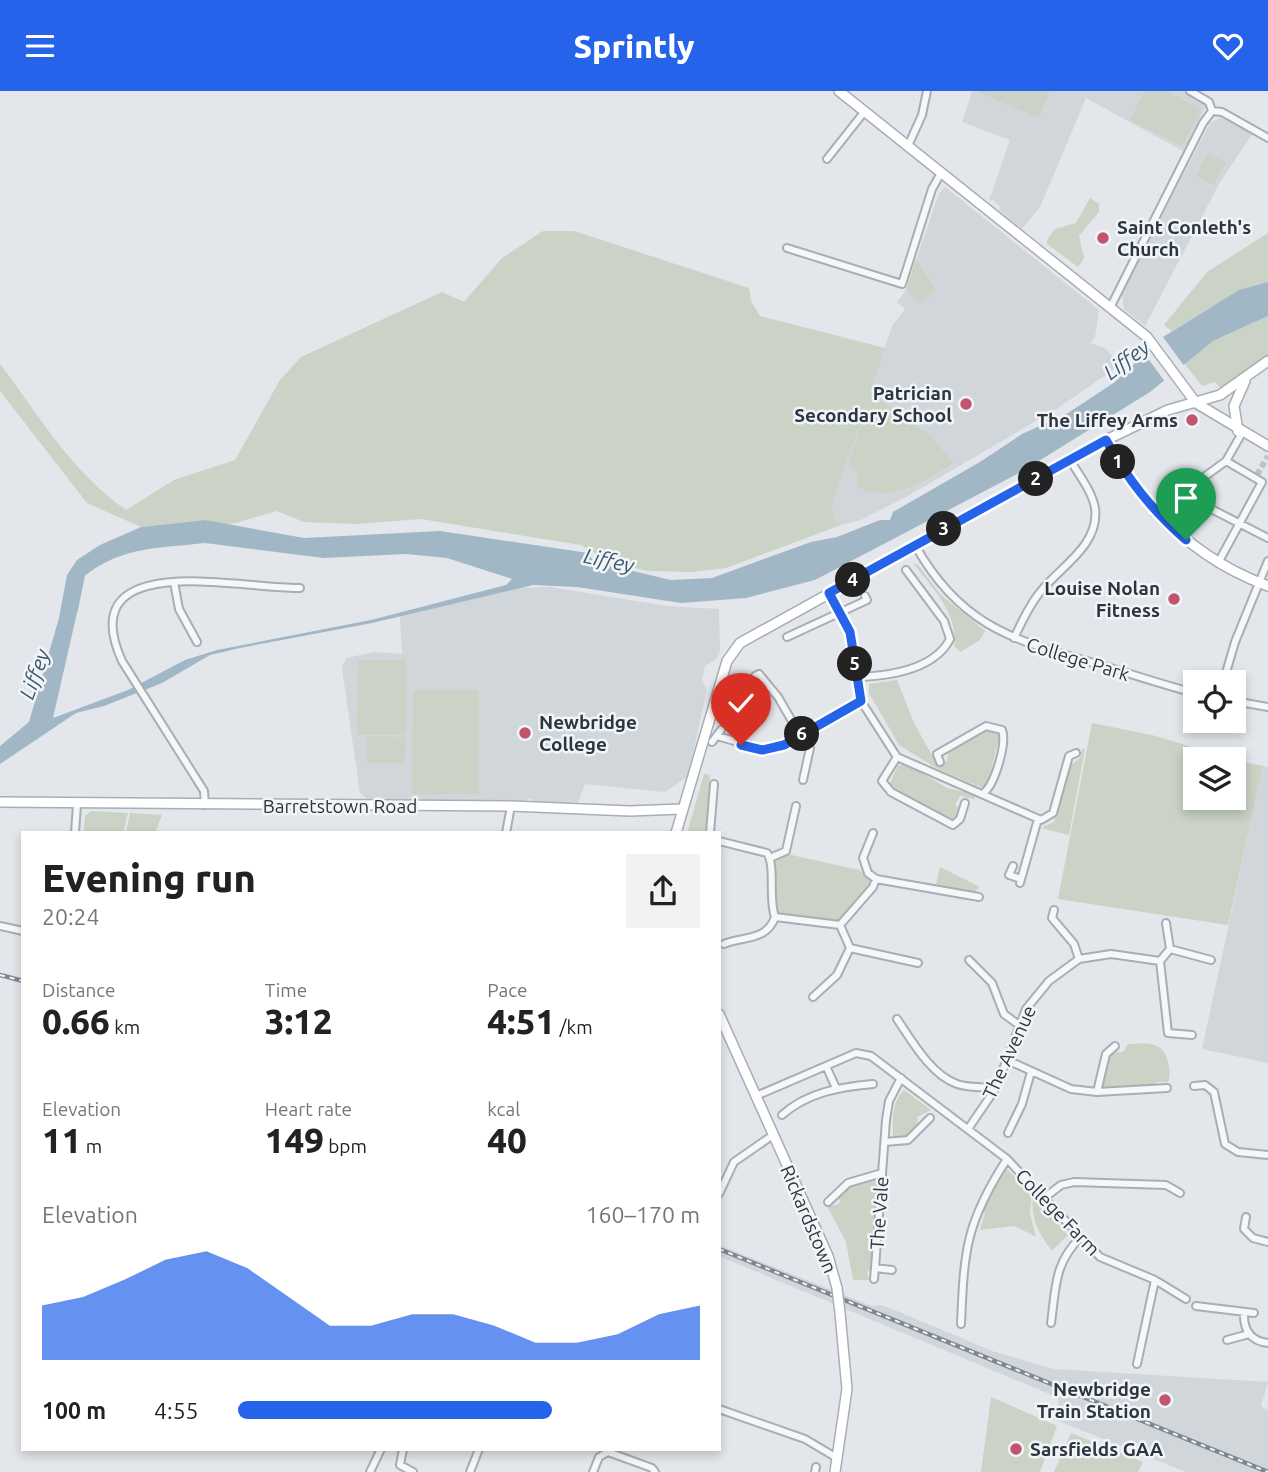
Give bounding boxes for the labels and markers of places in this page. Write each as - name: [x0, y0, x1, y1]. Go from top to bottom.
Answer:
- place label: Saint Conleth's Church: [1117, 216, 1251, 260]
- marker: Saint Conleth's Church: [1095, 230, 1111, 246]
- place label: Patrician Secondary School: [794, 382, 952, 426]
- marker: Patrician Secondary School: [958, 396, 974, 412]
- place label: The Liffey Arms: [1037, 409, 1178, 431]
- marker: The Liffey Arms: [1184, 412, 1200, 428]
- pin: 1: [1100, 445, 1136, 479]
- pin: 2: [1018, 461, 1054, 497]
- pin: [1156, 468, 1216, 540]
- pin: 3: [926, 511, 962, 547]
- pin: 4: [836, 563, 870, 597]
- place label: Louise Nolan Fitness: [1044, 577, 1160, 621]
- marker: Louise Nolan Fitness: [1166, 591, 1182, 607]
- pin: 5: [838, 647, 872, 681]
- pin: [711, 673, 771, 745]
- place label: Newbridge College: [539, 711, 637, 755]
- pin: 6: [784, 717, 820, 751]
- marker: Newbridge College: [517, 725, 533, 741]
- place label: Newbridge Train Station: [1037, 1378, 1151, 1422]
- marker: Newbridge Train Station: [1157, 1392, 1173, 1408]
- place label: Sarsfields GAA: [1030, 1438, 1164, 1460]
- marker: Sarsfields GAA: [1008, 1441, 1024, 1457]

